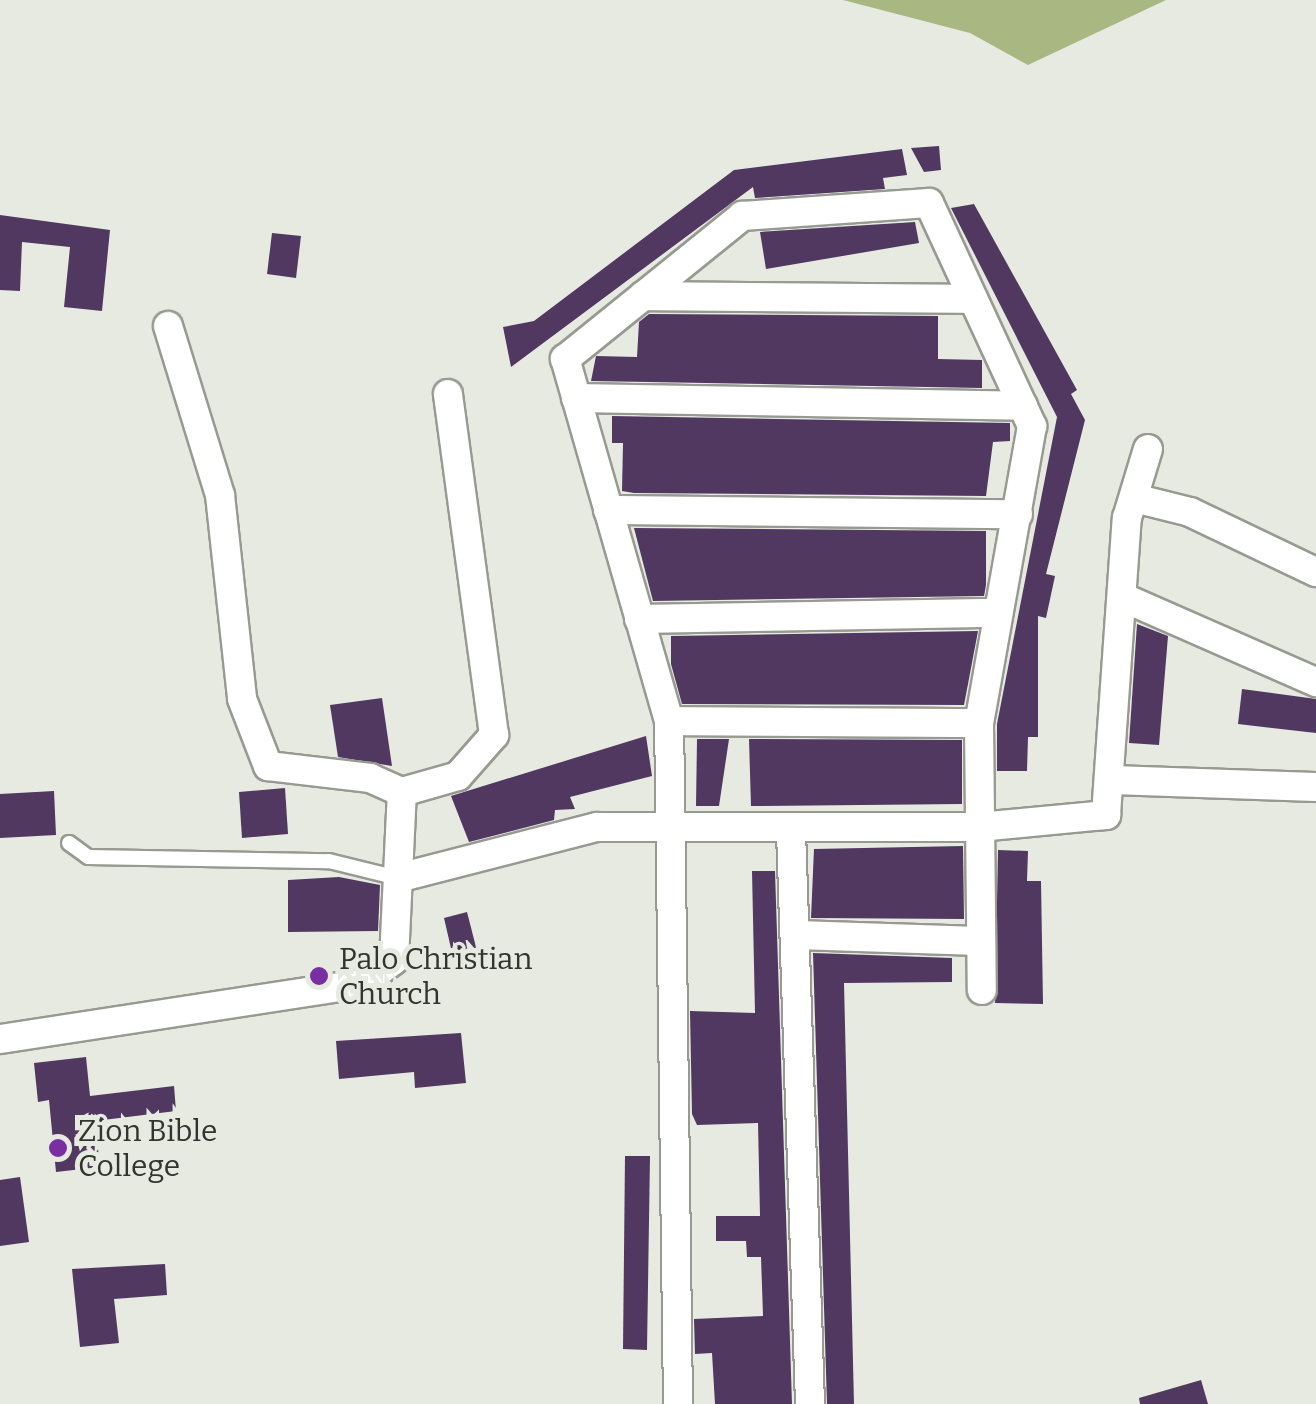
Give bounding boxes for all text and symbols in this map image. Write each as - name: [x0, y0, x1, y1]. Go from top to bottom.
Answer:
- place label: Palo Christian Church: [339, 941, 533, 1012]
- marker: Palo Christian Church: [308, 965, 330, 987]
- place label: Zion Bible College: [78, 1113, 217, 1184]
- marker: Zion Bible College: [47, 1137, 69, 1159]

